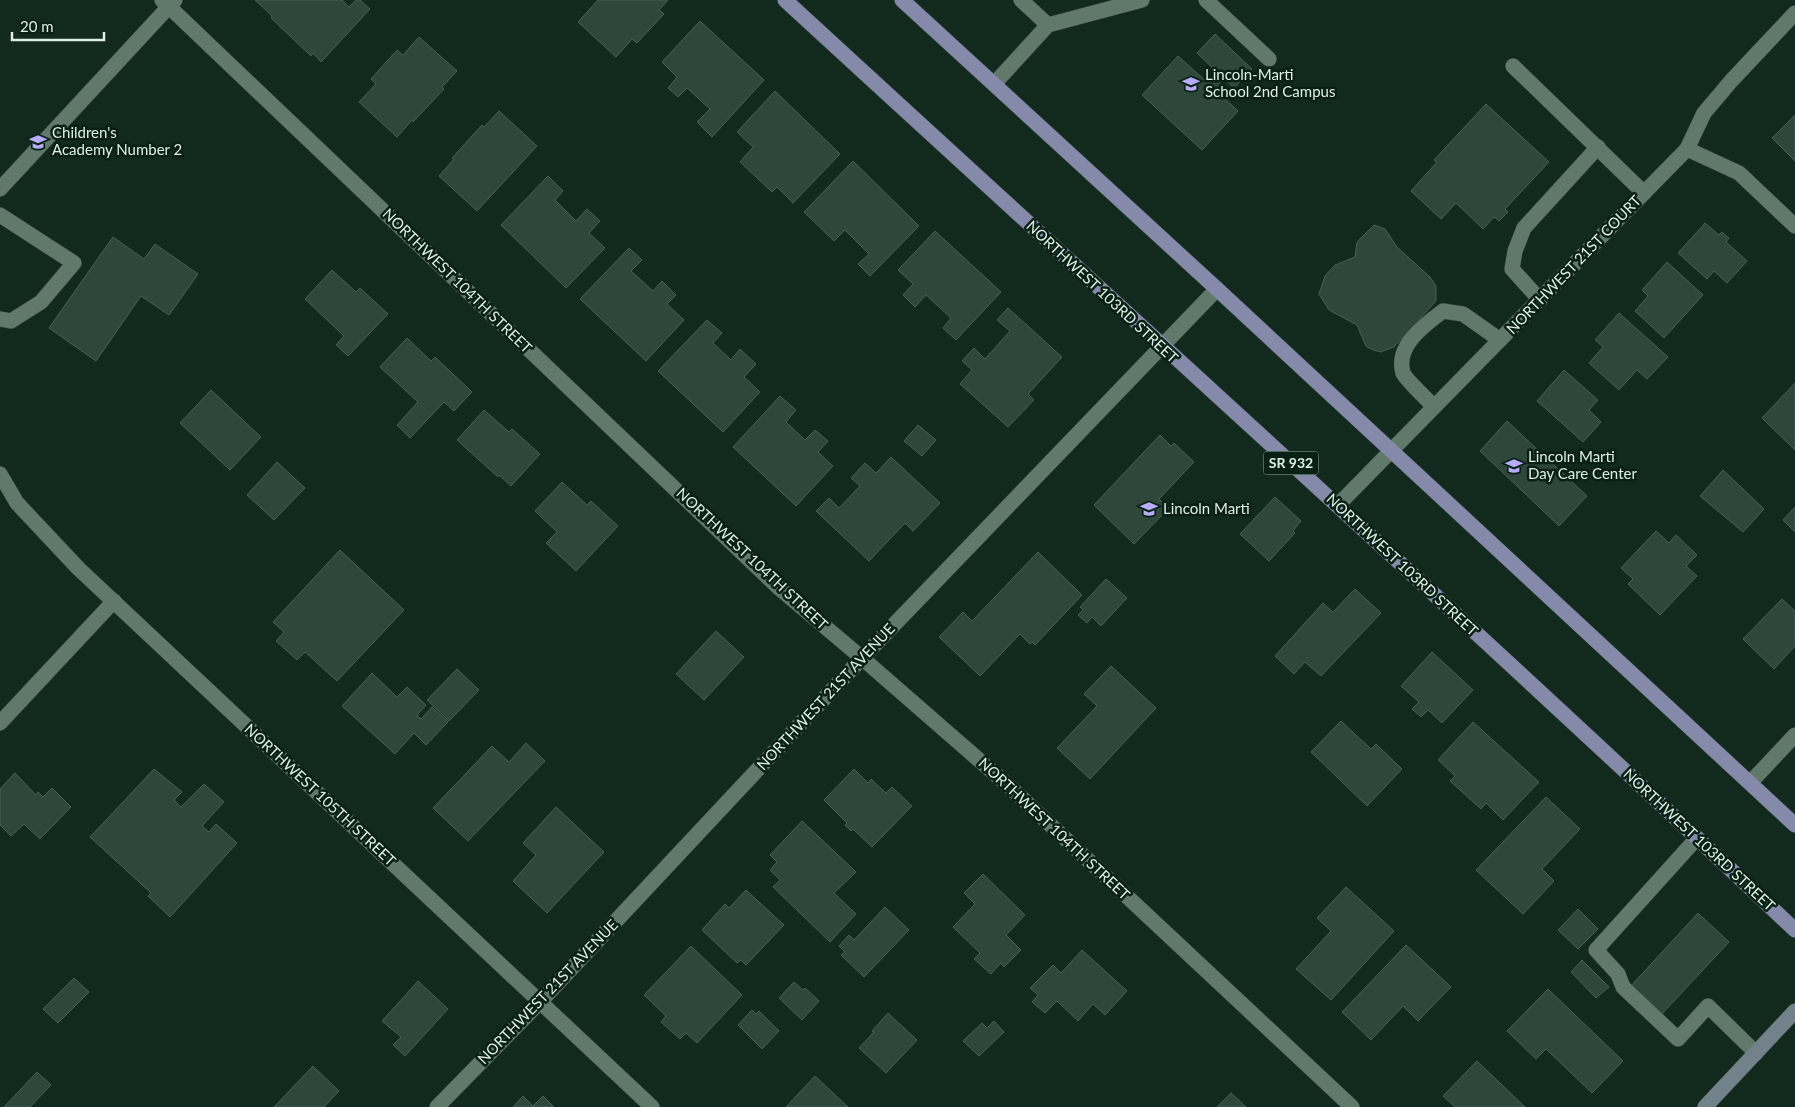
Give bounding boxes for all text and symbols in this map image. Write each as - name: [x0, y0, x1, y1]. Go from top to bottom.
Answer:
- scale bar: [12, 10, 105, 42]
- text: 20 m: [20, 17, 54, 35]
- place label: Lincoln-Marti School 2nd Campus: [1205, 65, 1335, 100]
- school or university icon: Lincoln-Marti School 2nd Campus: [1181, 74, 1201, 94]
- place label: Children's Academy Number 2: [52, 123, 182, 158]
- school or university icon: Children's Academy Number 2: [28, 132, 48, 152]
- street label: NORTHWEST 21ST COURT: [1502, 191, 1644, 337]
- street label: NORTHWEST 104TH STREET: [379, 204, 536, 356]
- street label: NORTHWEST 103RD STREET: [1023, 216, 1182, 366]
- place label: Lincoln Marti Day Care Center: [1528, 447, 1637, 482]
- road number: SR 932: [1264, 452, 1318, 474]
- school or university icon: Lincoln Marti Day Care Center: [1504, 456, 1524, 476]
- street label: NORTHWEST 104TH STREET: [673, 483, 832, 633]
- street label: NORTHWEST 103RD STREET: [1323, 489, 1482, 639]
- school or university icon: Lincoln Marti: [1139, 499, 1159, 519]
- place label: Lincoln Marti: [1163, 499, 1250, 517]
- street label: NORTHWEST 21ST AVENUE: [753, 619, 898, 773]
- street label: NORTHWEST 105TH STREET: [241, 719, 400, 869]
- street label: NORTHWEST 104TH STREET: [975, 753, 1134, 903]
- street label: NORTHWEST 103RD STREET: [1620, 764, 1779, 914]
- street label: NORTHWEST 21ST AVENUE: [473, 915, 621, 1067]

